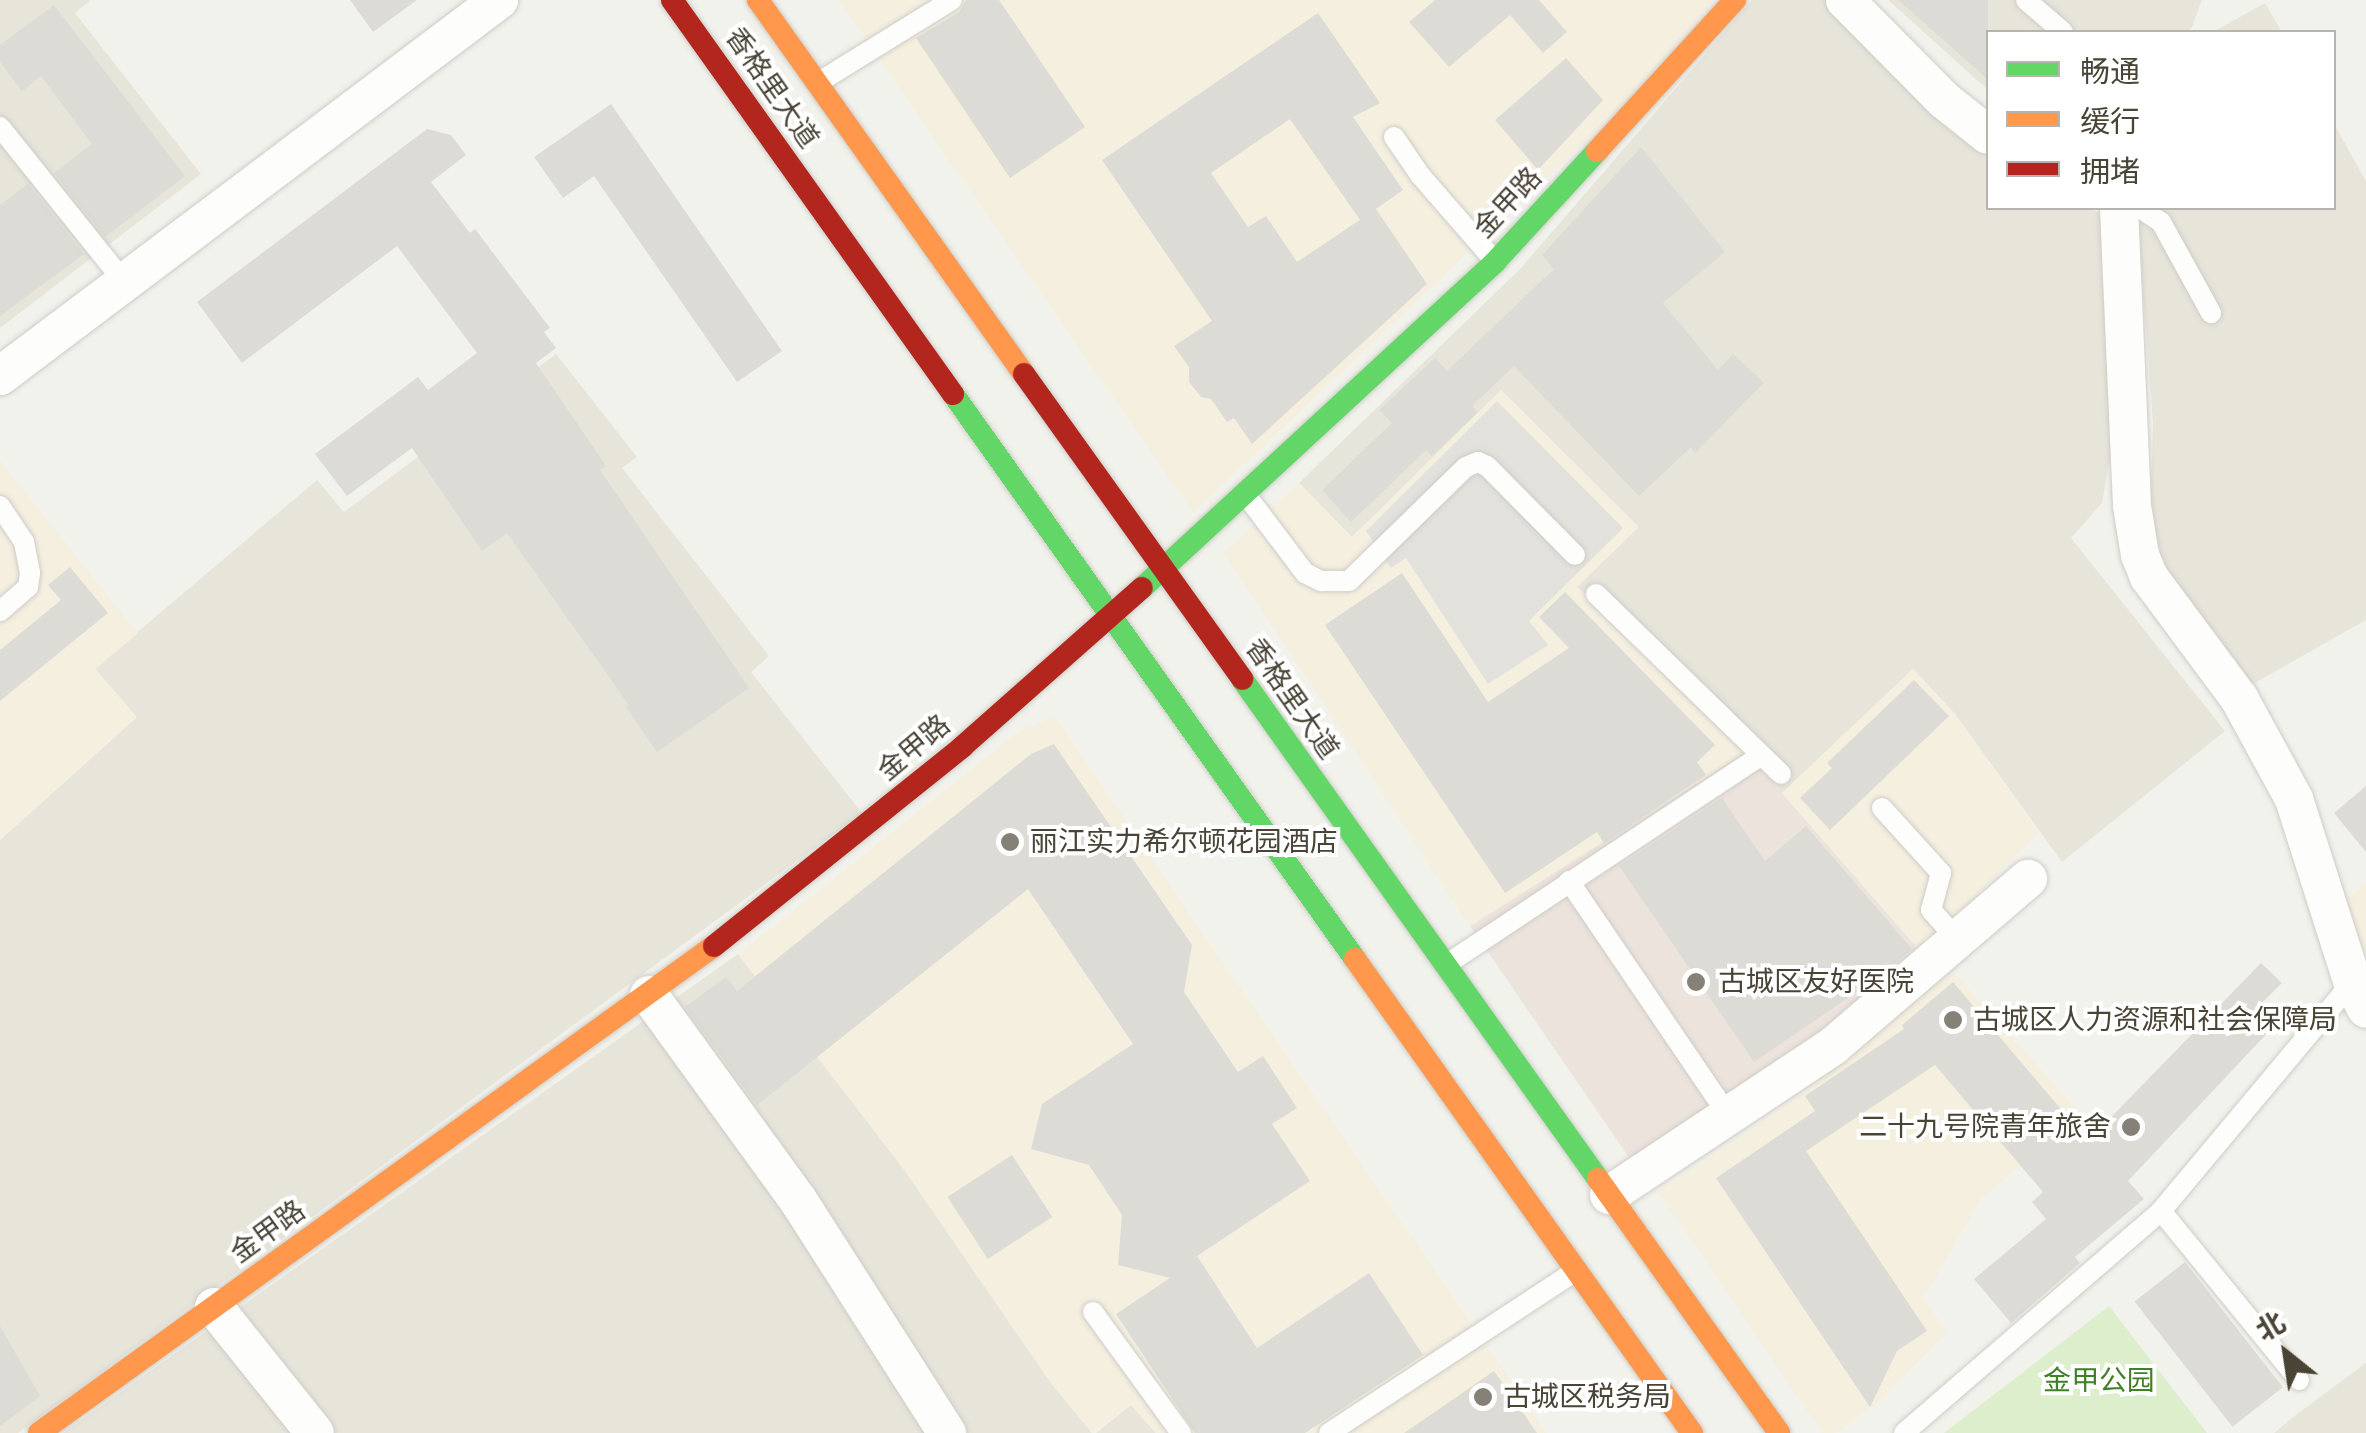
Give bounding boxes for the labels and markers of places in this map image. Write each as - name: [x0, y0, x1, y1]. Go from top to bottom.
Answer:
- place label: 丽江实力希尔顿花园酒店: [1030, 825, 1338, 859]
- marker: 丽江实力希尔顿花园酒店: [999, 831, 1021, 853]
- place label: 古城区友好医院: [1718, 965, 1914, 999]
- marker: 古城区友好医院: [1683, 969, 1709, 995]
- place label: 古城区人力资源和社会保障局: [1973, 1003, 2337, 1037]
- marker: 古城区人力资源和社会保障局: [1942, 1009, 1964, 1031]
- place label: 二十九号院青年旅舍: [1859, 1110, 2111, 1144]
- marker: 二十九号院青年旅舍: [2120, 1116, 2142, 1138]
- place label: 古城区税务局: [1503, 1380, 1671, 1414]
- marker: 古城区税务局: [1472, 1386, 1494, 1408]

